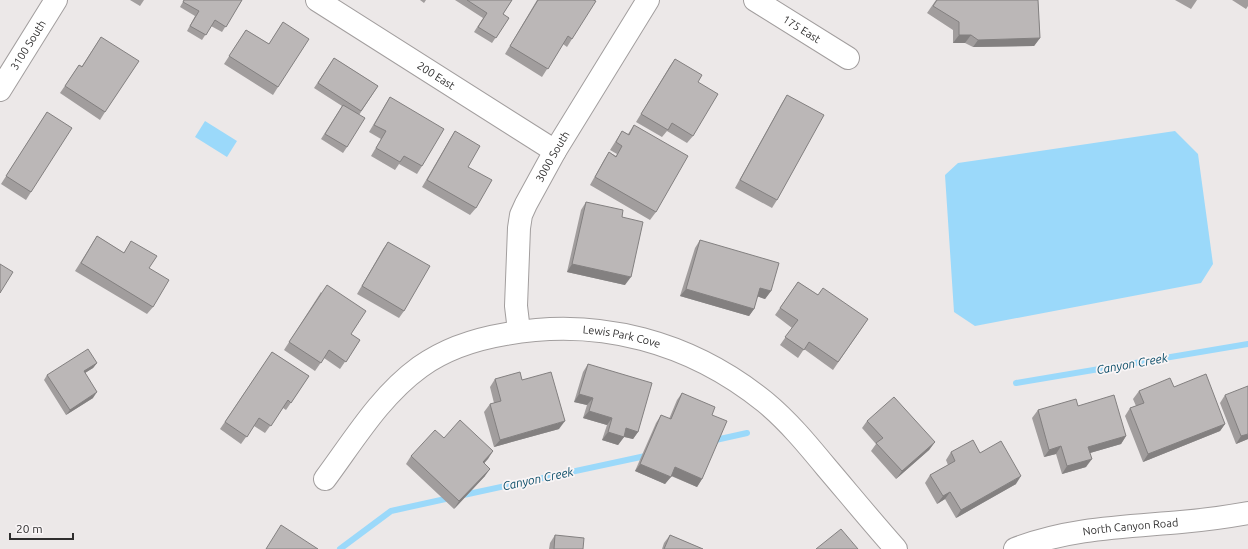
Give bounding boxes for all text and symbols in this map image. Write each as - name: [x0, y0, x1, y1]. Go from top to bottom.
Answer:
- street label: 175 East: [781, 13, 823, 46]
- street label: 3100 South: [8, 18, 48, 72]
- street label: 200 East: [415, 59, 458, 92]
- street label: 3000 South: [533, 129, 572, 184]
- street label: Lewis Park Cove: [582, 323, 662, 350]
- water label: Canyon Creek: [1095, 351, 1169, 376]
- water label: Canyon Creek: [501, 464, 575, 492]
- scale bar: [10, 515, 73, 541]
- street label: North Canyon Road: [1082, 516, 1179, 537]
- text: 20 m: [16, 522, 43, 535]

